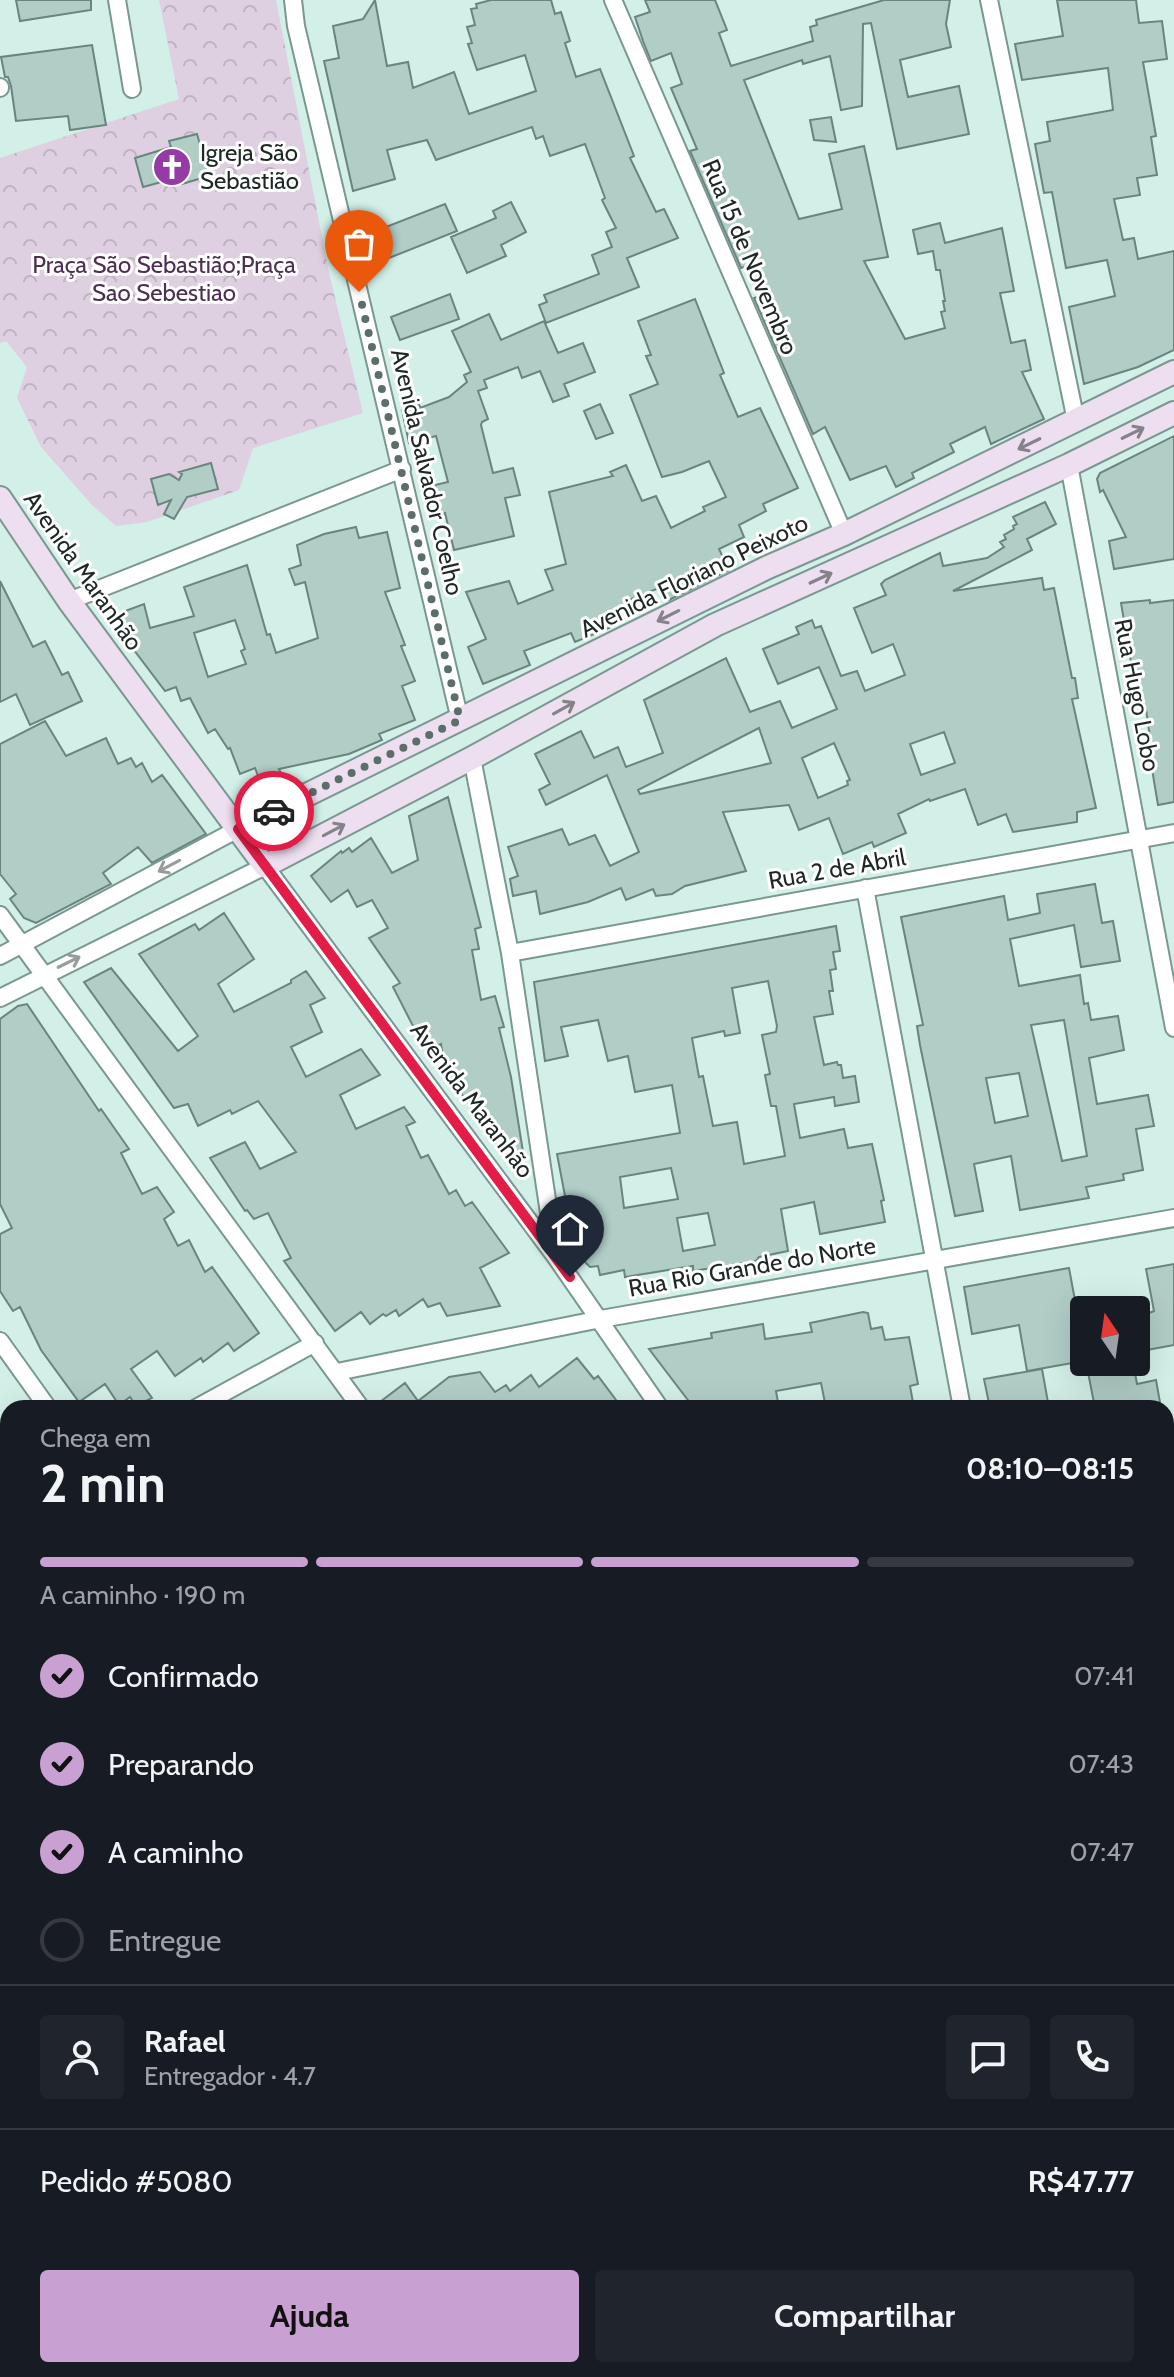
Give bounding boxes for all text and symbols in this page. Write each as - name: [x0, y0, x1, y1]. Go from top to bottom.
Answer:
- place label: Igreja São Sebastião: [200, 138, 299, 195]
- church icon: Igreja São Sebastião: [151, 146, 193, 188]
- street label: Rua 15 de Novembro: [696, 155, 805, 359]
- pin: [325, 210, 393, 292]
- icon: bag: [337, 222, 381, 266]
- park label: Praça São Sebastião;Praça Sao Sebestiao: [32, 250, 296, 307]
- street label: Avenida Salvador Coelho: [385, 346, 470, 598]
- one-way arrow: [1120, 425, 1144, 441]
- one-way arrow: [1017, 436, 1041, 452]
- street label: Avenida Maranhão: [18, 486, 149, 656]
- street label: Avenida Floriano Peixoto: [575, 508, 813, 643]
- one-way arrow: [808, 570, 832, 585]
- one-way arrow: [656, 609, 680, 625]
- street label: Rua Hugo Lobo: [1108, 616, 1167, 774]
- one-way arrow: [551, 699, 575, 715]
- courier: [234, 771, 314, 851]
- icon: car: [252, 789, 296, 833]
- one-way arrow: [322, 821, 346, 837]
- street label: Rua 2 de Abril: [766, 842, 908, 895]
- one-way arrow: [157, 858, 181, 874]
- one-way arrow: [57, 954, 81, 969]
- street label: Avenida Maranhão: [404, 1016, 540, 1183]
- pin: [536, 1195, 604, 1277]
- icon: home: [548, 1207, 592, 1251]
- street label: Rua Rio Grande do Norte: [626, 1230, 878, 1303]
- north arrow: [1070, 1296, 1150, 1376]
- map controls: [1070, 1296, 1150, 1376]
- text: Chega em: [40, 1422, 151, 1454]
- text: 08:10–08:15: [966, 1450, 1134, 1487]
- text: 2 min: [40, 1452, 166, 1515]
- text: A caminho · 190 m: [40, 1579, 245, 1611]
- icon: check: [40, 1654, 84, 1698]
- text: Confirmado: [108, 1658, 259, 1695]
- text: 07:41: [1074, 1660, 1134, 1692]
- icon: check: [40, 1742, 84, 1786]
- text: Preparando: [108, 1746, 254, 1783]
- text: 07:43: [1069, 1748, 1134, 1780]
- icon: check: [40, 1830, 84, 1874]
- text: A caminho: [108, 1834, 243, 1871]
- text: 07:47: [1070, 1836, 1134, 1868]
- text: Entregue: [108, 1922, 221, 1959]
- button: person: [40, 2015, 124, 2099]
- button: chat: [946, 2015, 1030, 2099]
- button: phone: [1050, 2015, 1134, 2099]
- text: Rafael: [144, 2023, 226, 2060]
- text: Entregador · 4.7: [144, 2060, 316, 2092]
- text: Pedido #5080: [40, 2163, 232, 2200]
- text: R$47.77: [1028, 2163, 1134, 2200]
- button: Ajuda: [40, 2270, 579, 2362]
- button: Compartilhar: [595, 2270, 1134, 2362]

